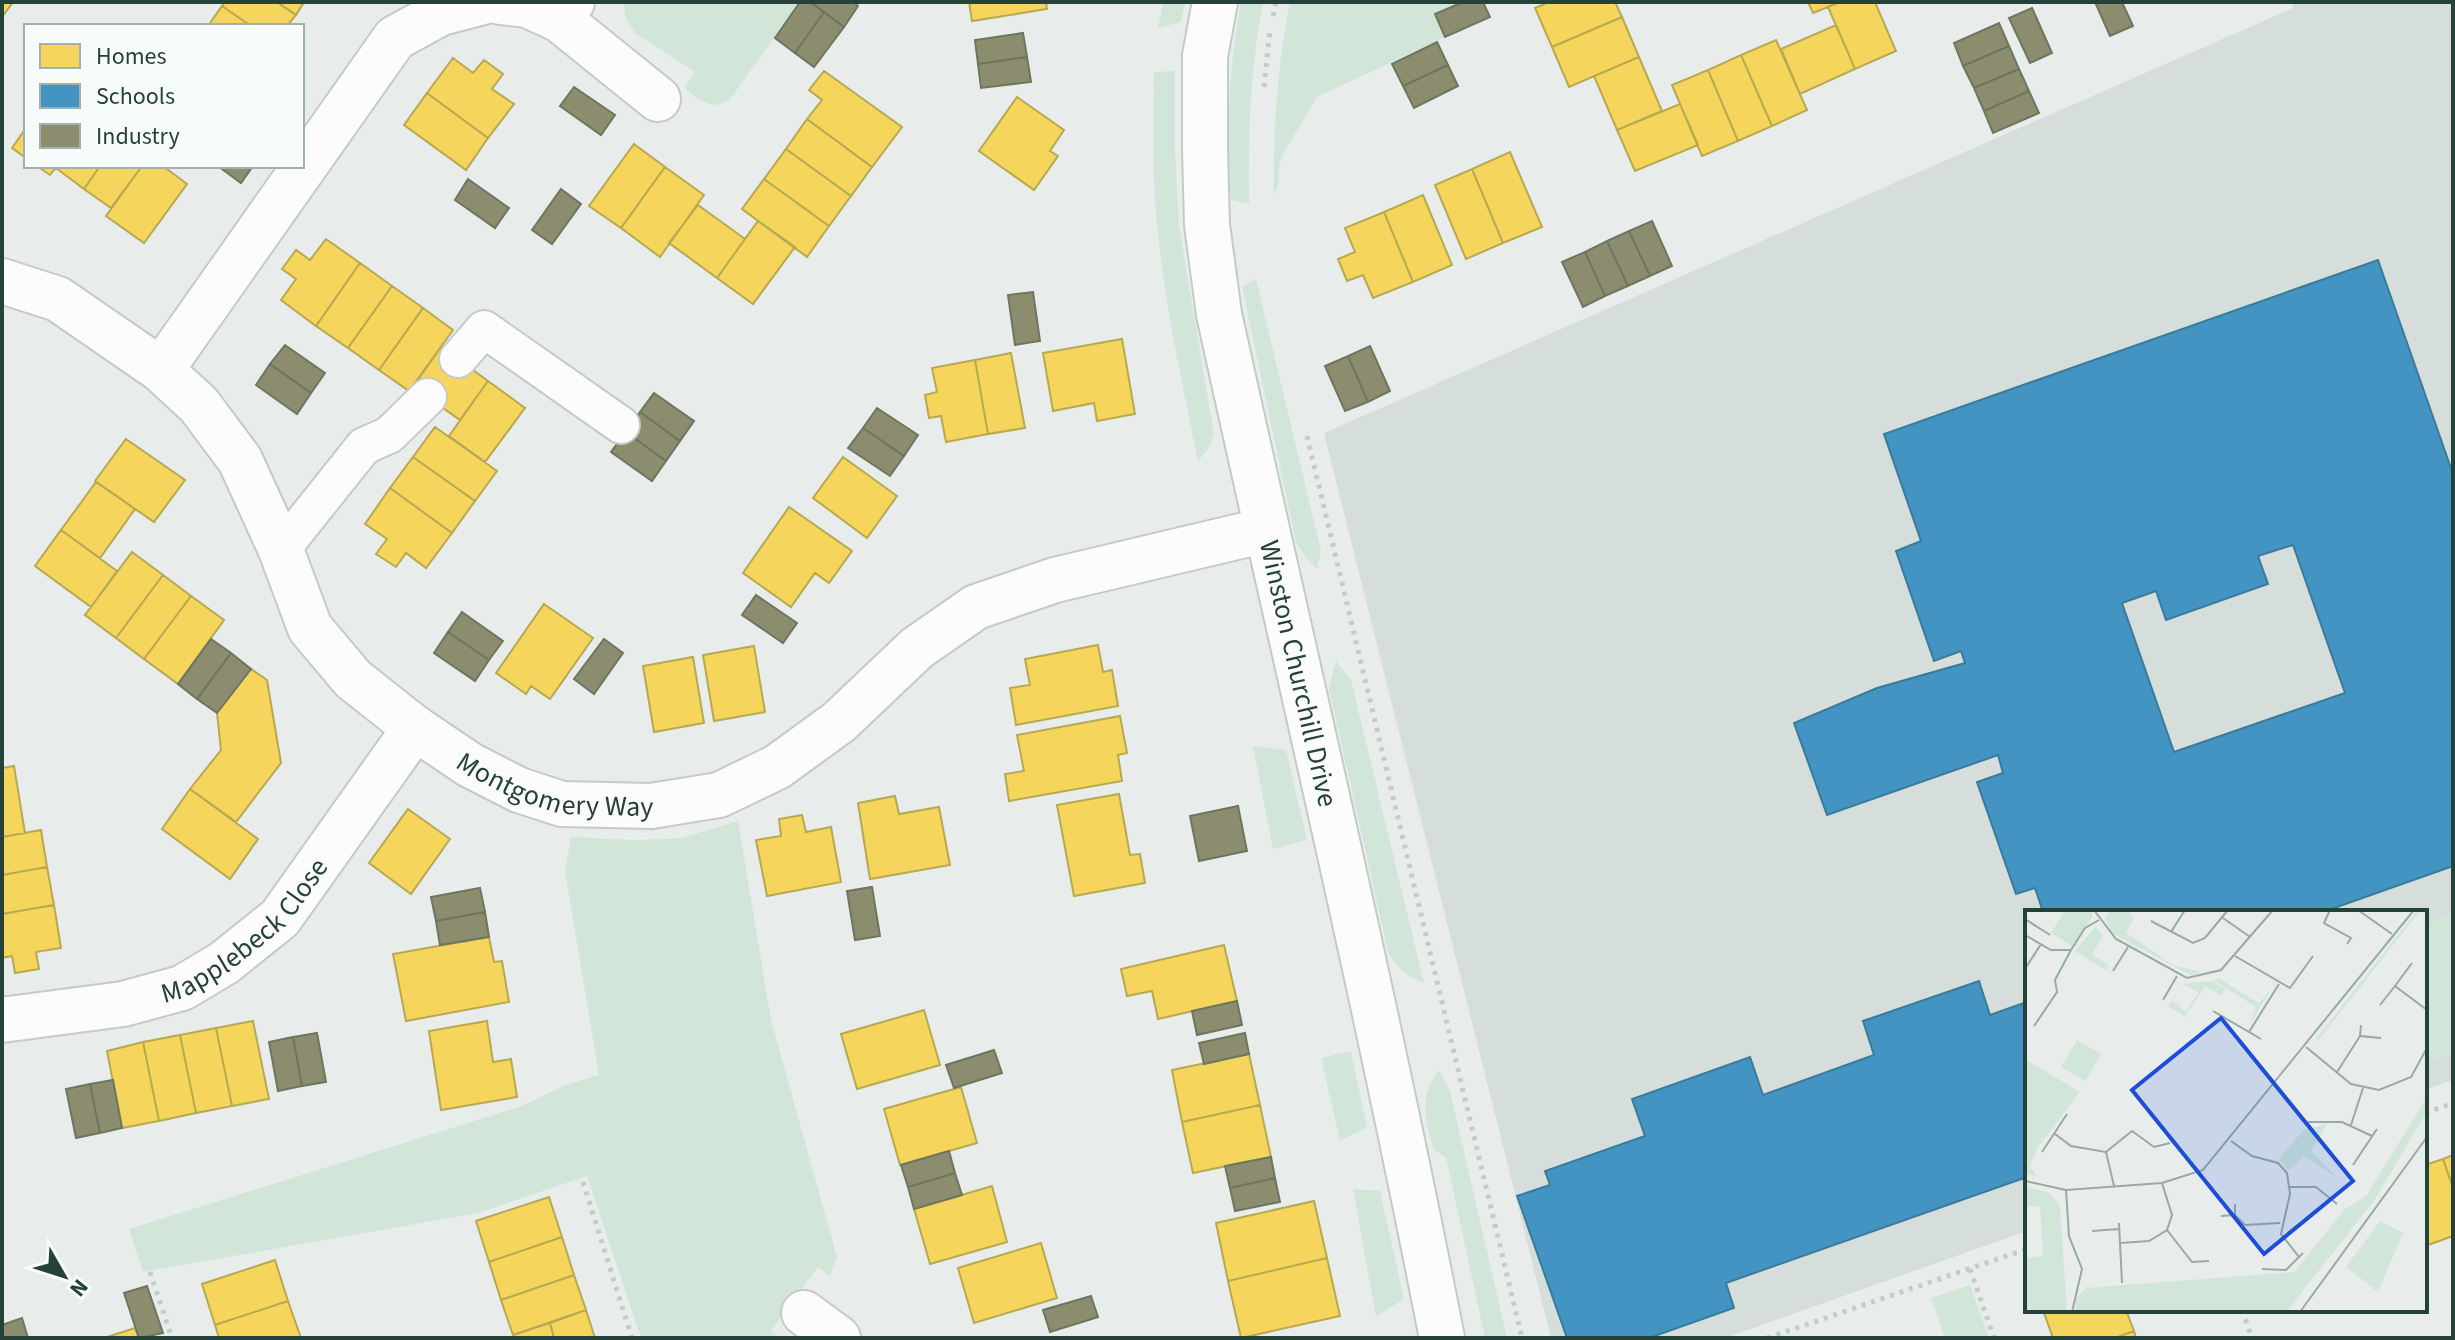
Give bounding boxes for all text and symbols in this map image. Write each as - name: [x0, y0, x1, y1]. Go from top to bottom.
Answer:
- legend: [24, 24, 304, 168]
- text: Homes: [96, 39, 167, 74]
- text: Schools: [96, 79, 175, 114]
- text: Industry: [96, 119, 180, 154]
- street label: Winston Churchill Drive: [1249, 536, 1348, 811]
- street label: Montgomery Way: [448, 742, 654, 827]
- street label: Mapplebeck Close: [157, 850, 338, 1014]
- inset map: [2025, 910, 2427, 1312]
- north arrow: [24, 1236, 104, 1316]
- text: N: [62, 1272, 96, 1304]

